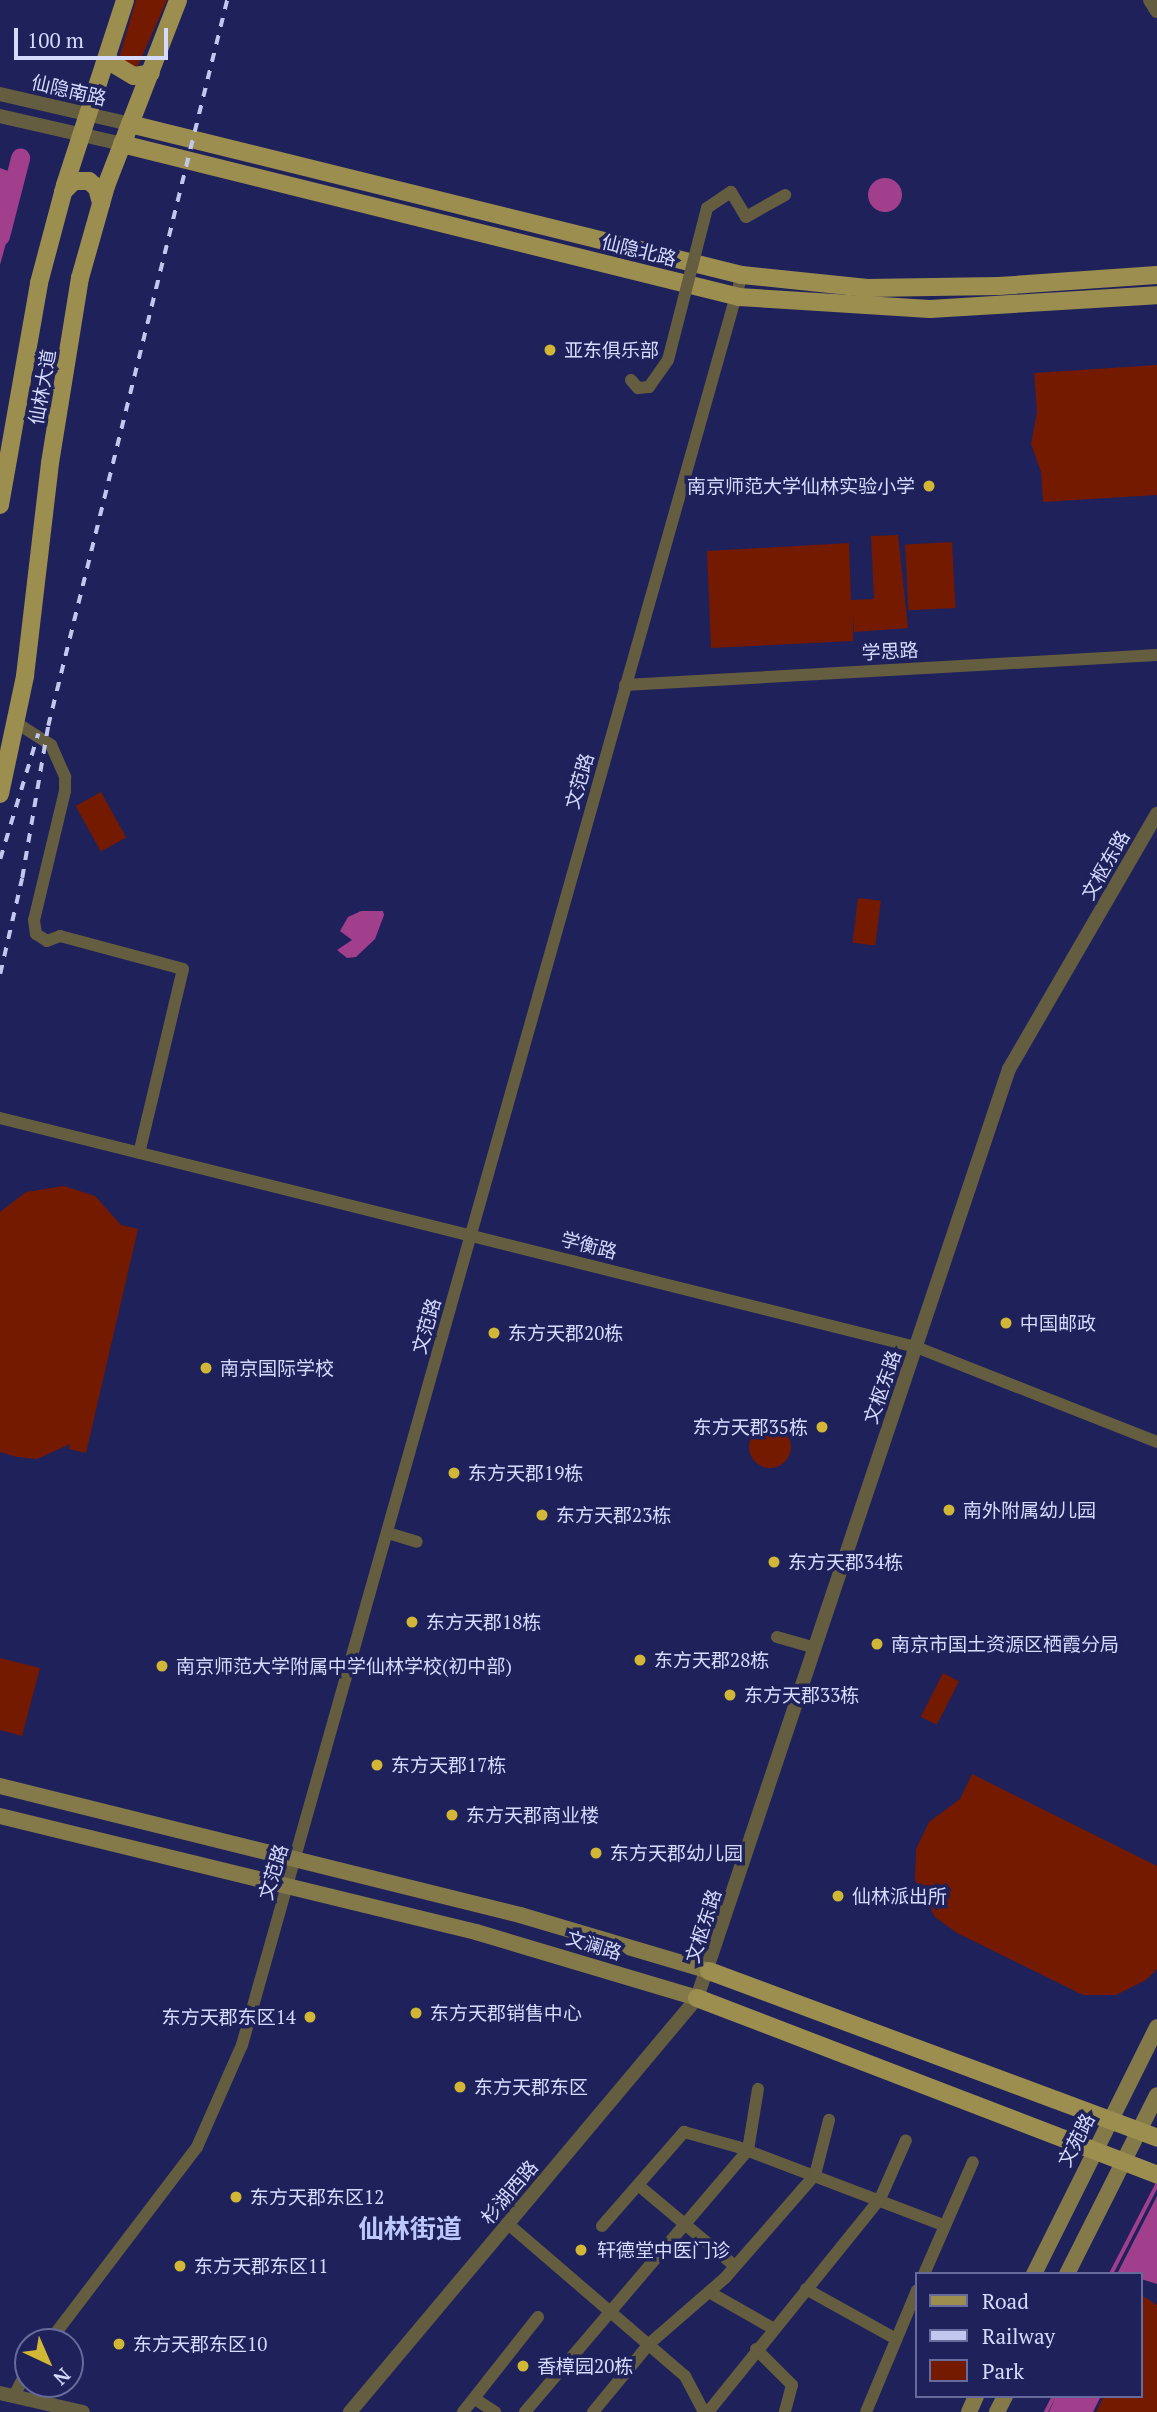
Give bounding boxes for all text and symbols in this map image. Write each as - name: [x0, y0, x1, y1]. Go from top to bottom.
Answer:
- scale bar: [18, 14, 172, 58]
- text: 100 m: [27, 26, 84, 54]
- street label: 仙隐南路: [29, 70, 109, 110]
- street label: 仙隐北路: [599, 230, 679, 270]
- place label: 亚东俱乐部: [564, 339, 659, 361]
- marker: 亚东俱乐部: [542, 342, 558, 358]
- street label: 仙林大道: [24, 348, 60, 426]
- place label: 南京师范大学仙林实验小学: [687, 475, 915, 497]
- marker: 南京师范大学仙林实验小学: [921, 478, 937, 494]
- street label: 学思路: [861, 638, 919, 664]
- street label: 文范路: [560, 750, 598, 812]
- street label: 文枢东路: [1076, 826, 1134, 904]
- street label: 学衡路: [559, 1227, 619, 1263]
- street label: 文范路: [407, 1295, 445, 1357]
- place label: 中国邮政: [1020, 1312, 1096, 1334]
- marker: 中国邮政: [998, 1315, 1014, 1331]
- place label: 东方天郡20栋: [508, 1322, 623, 1344]
- marker: 东方天郡20栋: [486, 1325, 502, 1341]
- street label: 文枢东路: [859, 1347, 905, 1427]
- place label: 南京国际学校: [220, 1357, 334, 1379]
- marker: 南京国际学校: [198, 1360, 214, 1376]
- place label: 东方天郡35栋: [693, 1416, 808, 1438]
- marker: 东方天郡35栋: [814, 1419, 830, 1435]
- place label: 东方天郡19栋: [468, 1462, 583, 1484]
- marker: 东方天郡19栋: [446, 1465, 462, 1481]
- place label: 南外附属幼儿园: [963, 1499, 1096, 1521]
- marker: 南外附属幼儿园: [941, 1502, 957, 1518]
- place label: 东方天郡23栋: [556, 1504, 671, 1526]
- marker: 东方天郡23栋: [534, 1507, 550, 1523]
- place label: 东方天郡34栋: [788, 1551, 903, 1573]
- marker: 东方天郡34栋: [766, 1554, 782, 1570]
- place label: 东方天郡18栋: [426, 1611, 541, 1633]
- marker: 东方天郡18栋: [404, 1614, 420, 1630]
- place label: 南京市国土资源区栖霞分局: [891, 1633, 1119, 1655]
- marker: 南京市国土资源区栖霞分局: [869, 1636, 885, 1652]
- place label: 东方天郡28栋: [654, 1649, 769, 1671]
- marker: 东方天郡28栋: [632, 1652, 648, 1668]
- place label: 南京师范大学附属中学仙林学校(初中部): [176, 1655, 512, 1677]
- marker: 南京师范大学附属中学仙林学校(初中部): [154, 1658, 170, 1674]
- place label: 东方天郡33栋: [744, 1684, 859, 1706]
- marker: 东方天郡33栋: [722, 1687, 738, 1703]
- place label: 东方天郡17栋: [391, 1754, 506, 1776]
- marker: 东方天郡17栋: [369, 1757, 385, 1773]
- place label: 东方天郡商业楼: [466, 1804, 599, 1826]
- marker: 东方天郡商业楼: [444, 1807, 460, 1823]
- street label: 文范路: [254, 1841, 292, 1903]
- place label: 东方天郡幼儿园: [610, 1842, 743, 1864]
- marker: 东方天郡幼儿园: [588, 1845, 604, 1861]
- place label: 仙林派出所: [852, 1885, 947, 1907]
- street label: 文枢东路: [680, 1886, 726, 1966]
- marker: 仙林派出所: [830, 1888, 846, 1904]
- street label: 文澜路: [563, 1926, 625, 1964]
- place label: 东方天郡销售中心: [430, 2002, 582, 2024]
- marker: 东方天郡销售中心: [408, 2005, 424, 2021]
- place label: 东方天郡东区14: [162, 2006, 296, 2028]
- marker: 东方天郡东区14: [302, 2009, 318, 2025]
- place label: 东方天郡东区: [474, 2076, 588, 2098]
- marker: 东方天郡东区: [452, 2079, 468, 2095]
- street label: 文苑路: [1053, 2109, 1099, 2171]
- street label: 杉湖西路: [476, 2156, 542, 2228]
- place label: 东方天郡东区12: [250, 2186, 384, 2208]
- marker: 东方天郡东区12: [228, 2189, 244, 2205]
- district label: 仙林街道: [358, 2213, 462, 2245]
- place label: 轩德堂中医门诊: [597, 2239, 730, 2261]
- marker: 轩德堂中医门诊: [571, 2240, 591, 2260]
- place label: 东方天郡东区11: [194, 2255, 328, 2277]
- marker: 东方天郡东区11: [172, 2258, 188, 2274]
- legend: [916, 2272, 1143, 2398]
- text: Road: [982, 2287, 1029, 2315]
- text: Railway: [982, 2322, 1055, 2350]
- north arrow: [14, 2328, 84, 2398]
- place label: 东方天郡东区10: [133, 2333, 267, 2355]
- marker: 东方天郡东区10: [111, 2336, 127, 2352]
- place label: 香樟园20栋: [537, 2355, 633, 2377]
- text: Park: [982, 2357, 1024, 2385]
- marker: 香樟园20栋: [515, 2358, 531, 2374]
- text: N: [49, 2363, 76, 2391]

